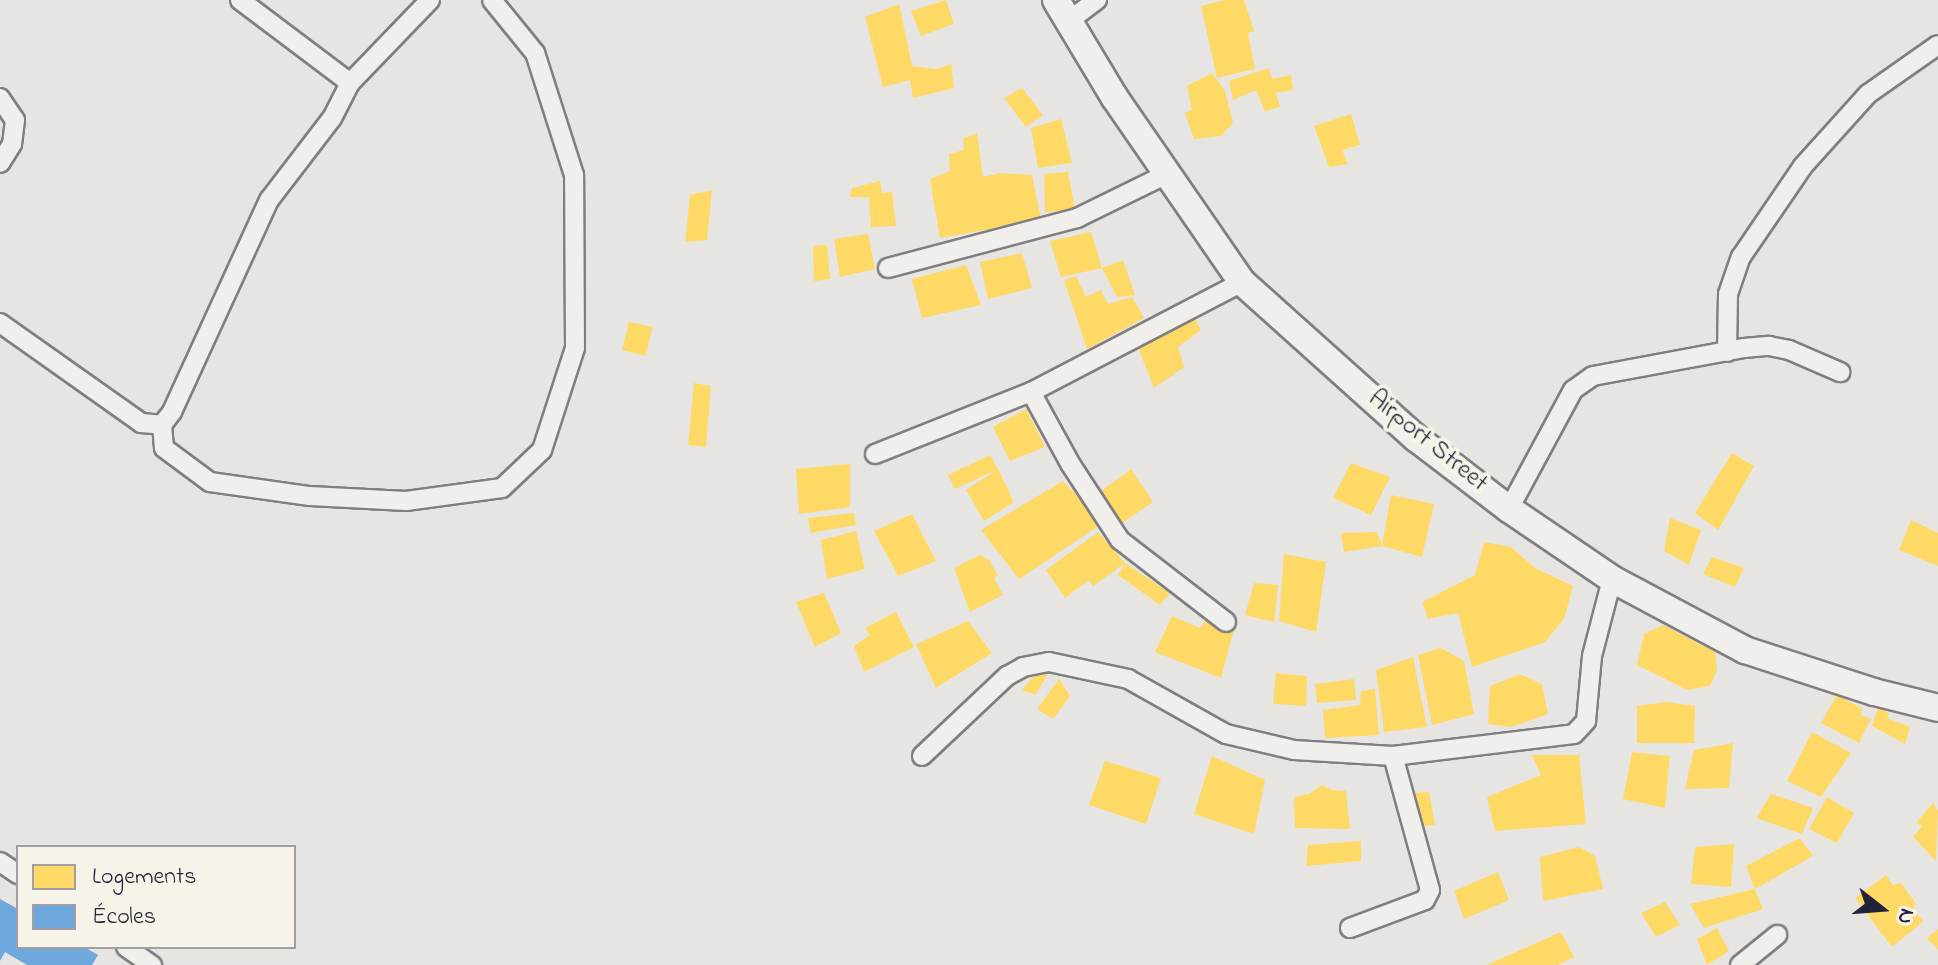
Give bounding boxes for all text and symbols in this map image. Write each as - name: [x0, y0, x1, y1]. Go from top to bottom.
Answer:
- street label: Airport Street: [1361, 384, 1493, 500]
- legend: [16, 845, 296, 949]
- text: Logements: [92, 860, 196, 895]
- north arrow: [1842, 869, 1922, 949]
- text: Écoles: [92, 900, 156, 935]
- text: N: [1887, 904, 1922, 928]

